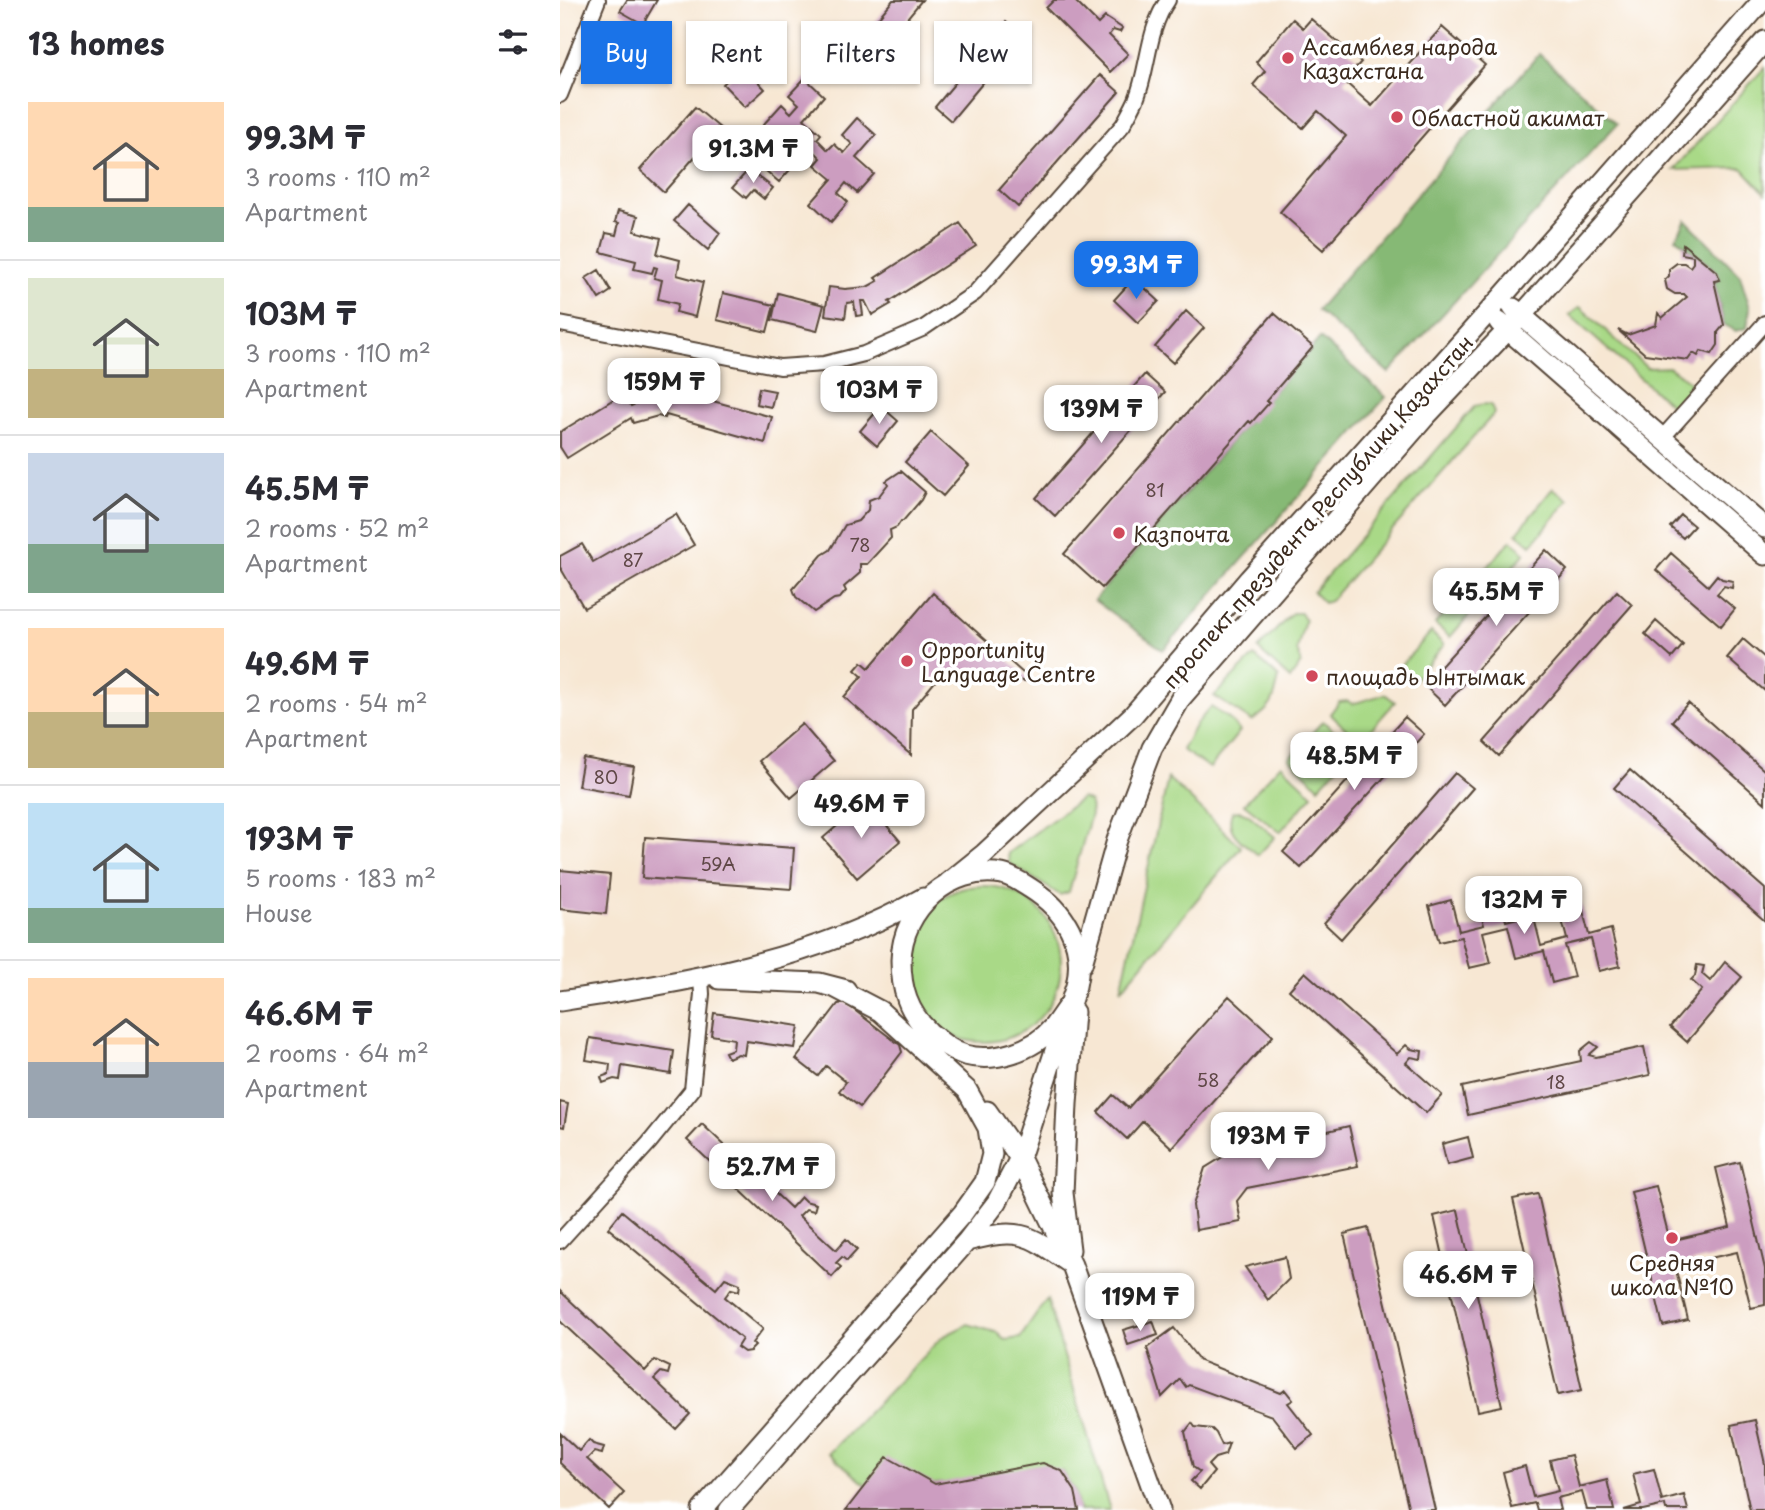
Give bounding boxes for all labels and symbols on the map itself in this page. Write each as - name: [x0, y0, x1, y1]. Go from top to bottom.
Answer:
- place label: Ассамблея народа Казахстана: [1302, 30, 1497, 86]
- marker: Ассамблея народа Казахстана: [1280, 50, 1296, 66]
- place label: Областной акимат: [1411, 101, 1605, 133]
- marker: Областной акимат: [1389, 109, 1405, 125]
- pin: 91.3M ₸: [688, 125, 818, 185]
- pin: 99.3M ₸: [1071, 242, 1201, 301]
- street label: проспект президента Республики Казахстан: [1154, 327, 1480, 695]
- pin: 159M ₸: [607, 358, 721, 418]
- pin: 103M ₸: [822, 366, 936, 426]
- pin: 139M ₸: [1044, 386, 1158, 445]
- house number: 81: [1145, 476, 1165, 503]
- place label: Казпочта: [1133, 517, 1230, 549]
- marker: Казпочта: [1111, 525, 1127, 541]
- house number: 78: [850, 531, 871, 558]
- house number: 87: [623, 546, 643, 573]
- pin: 45.5M ₸: [1431, 568, 1561, 628]
- place label: Opportunity Language Centre: [921, 633, 1096, 689]
- marker: Opportunity Language Centre: [899, 653, 915, 669]
- place label: площадь Ынтымак: [1326, 660, 1526, 692]
- marker: площадь Ынтымак: [1304, 668, 1320, 684]
- pin: 48.5M ₸: [1289, 732, 1419, 792]
- house number: 80: [594, 763, 618, 790]
- pin: 49.6M ₸: [796, 780, 926, 840]
- house number: 59А: [700, 850, 736, 877]
- pin: 132M ₸: [1467, 876, 1581, 936]
- house number: 58: [1197, 1066, 1219, 1093]
- house number: 18: [1546, 1068, 1566, 1095]
- pin: 193M ₸: [1211, 1112, 1325, 1172]
- pin: 52.7M ₸: [707, 1144, 837, 1203]
- marker: Средняя школа №10: [1664, 1230, 1680, 1246]
- place label: Средняя школа №10: [1610, 1246, 1734, 1302]
- pin: 46.6M ₸: [1403, 1252, 1533, 1311]
- pin: 119M ₸: [1083, 1274, 1197, 1333]

